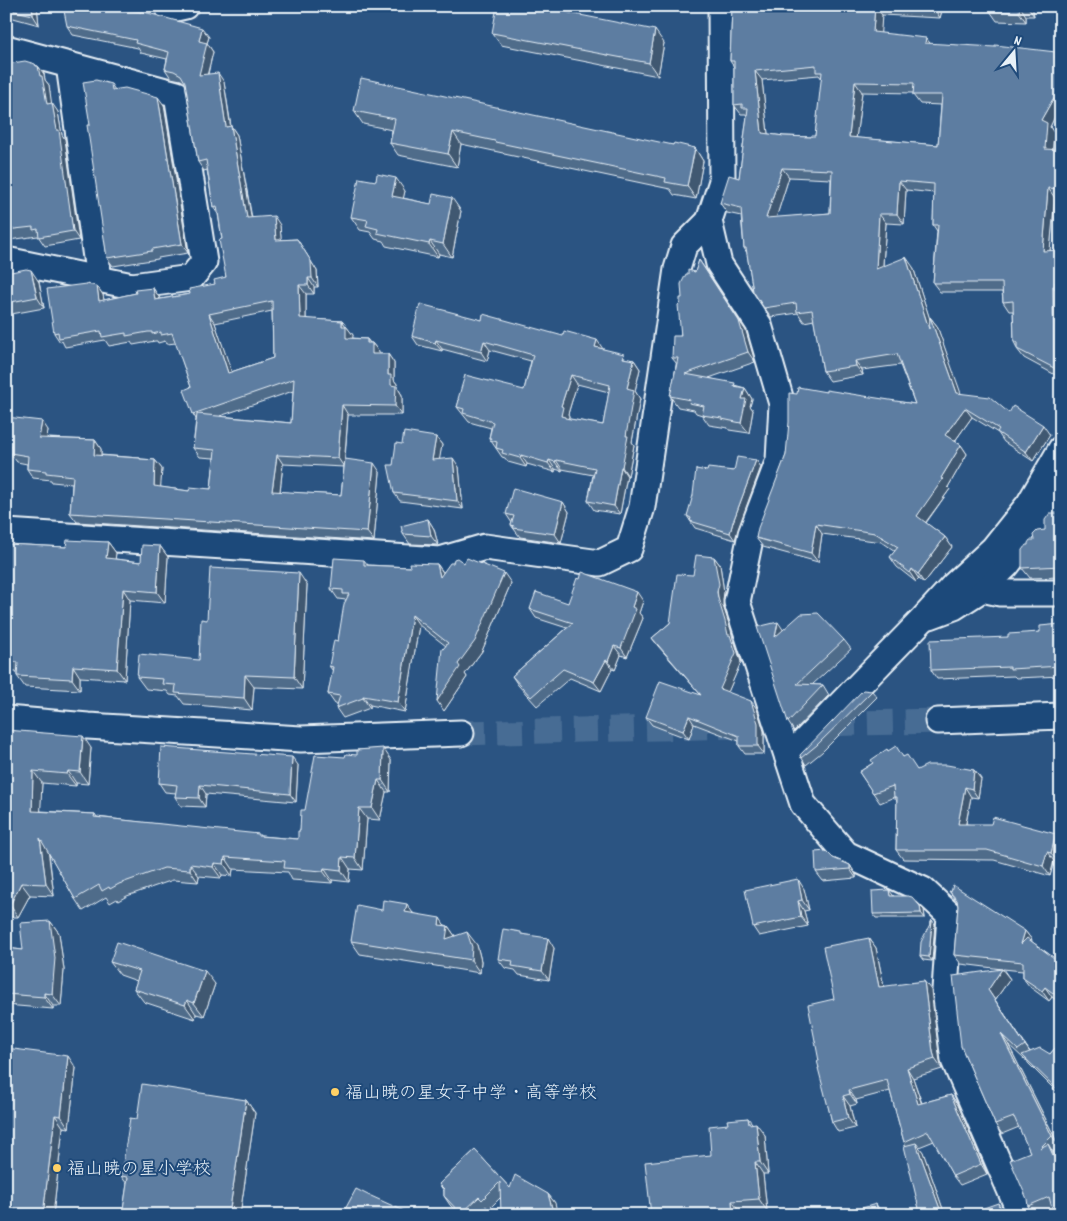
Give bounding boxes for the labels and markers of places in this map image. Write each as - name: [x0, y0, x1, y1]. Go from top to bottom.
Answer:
- place label: 福山暁の星女子中学・高等学校: [345, 1082, 597, 1107]
- marker: 福山暁の星女子中学・高等学校: [329, 1086, 341, 1098]
- place label: 福山暁の星小学校: [67, 1158, 211, 1183]
- marker: 福山暁の星小学校: [51, 1162, 63, 1174]

